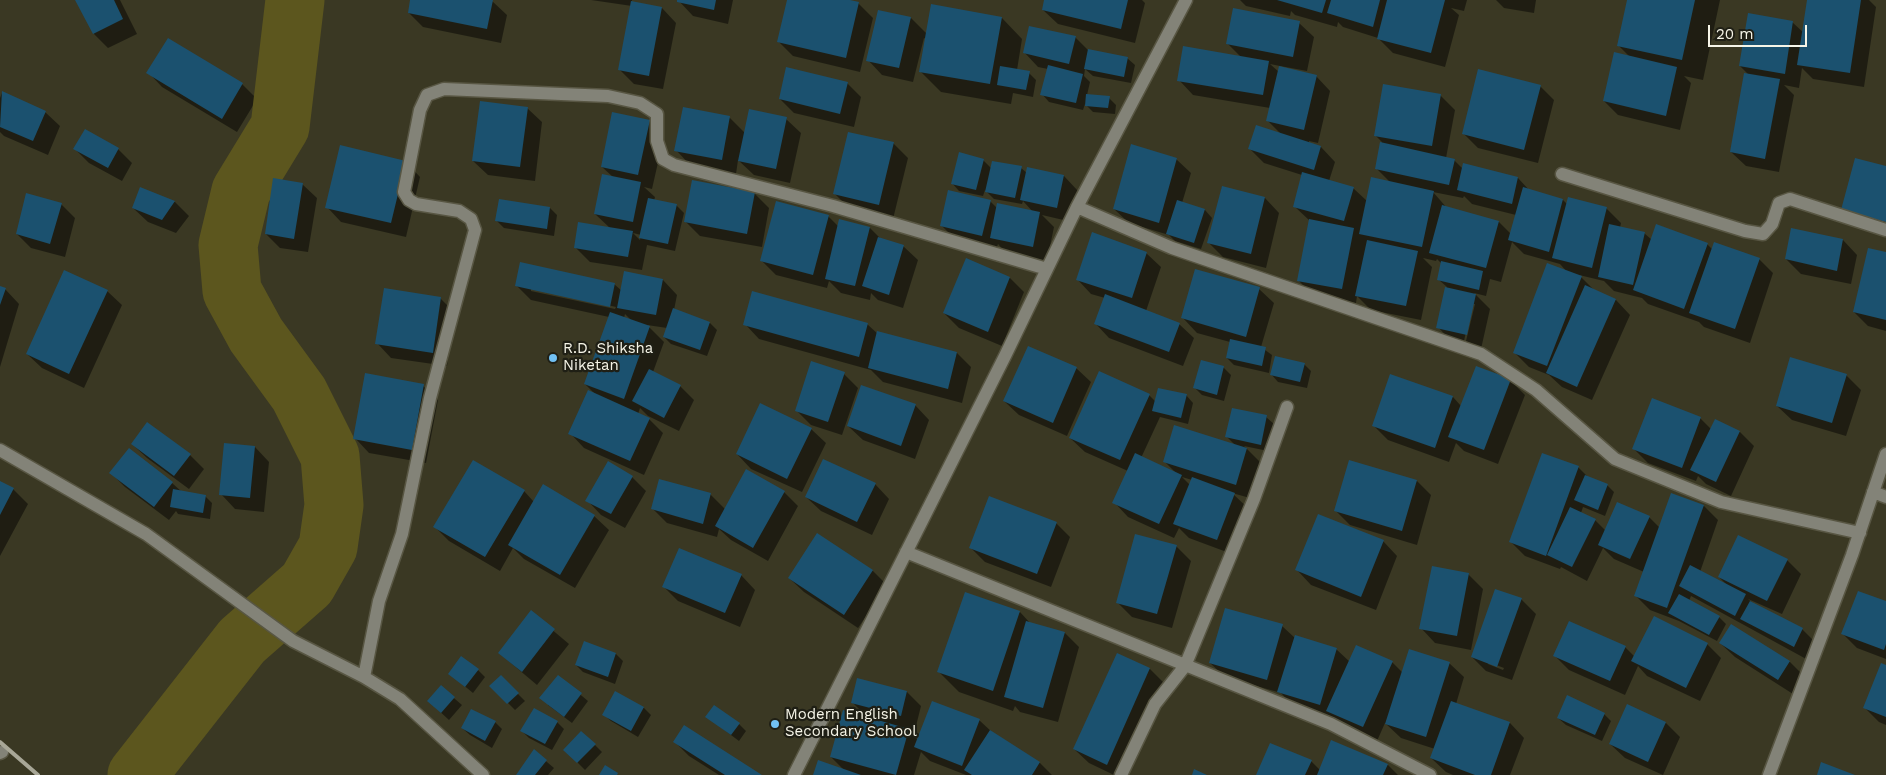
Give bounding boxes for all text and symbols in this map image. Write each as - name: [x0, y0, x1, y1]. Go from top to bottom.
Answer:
- scale bar: [1711, 15, 1810, 47]
- text: 20 m: [1716, 25, 1754, 43]
- place label: R.D. Shiksha Niketan: [563, 340, 653, 375]
- marker: R.D. Shiksha Niketan: [547, 352, 559, 364]
- place label: Modern English Secondary School: [785, 706, 917, 741]
- marker: Modern English Secondary School: [769, 718, 781, 730]

